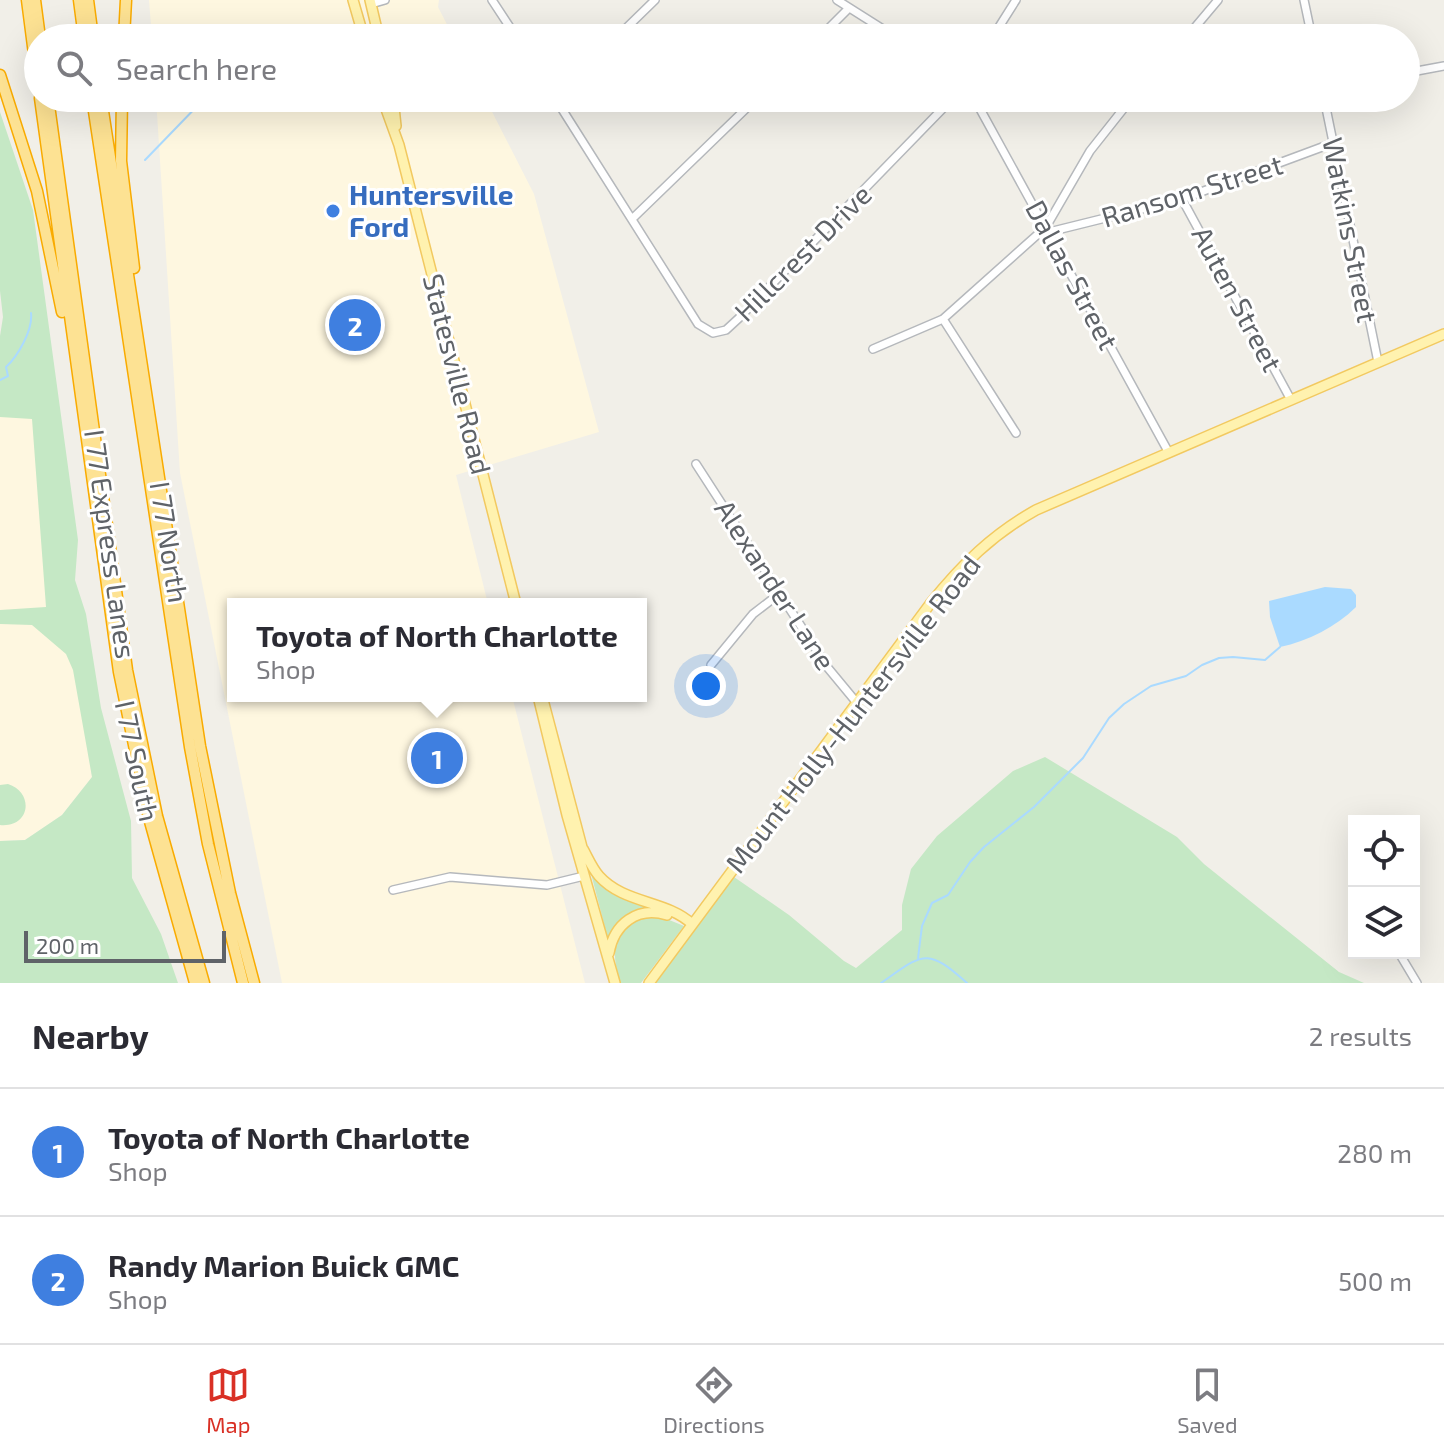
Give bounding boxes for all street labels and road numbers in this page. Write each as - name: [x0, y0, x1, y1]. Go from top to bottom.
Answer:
- street label: Watkins Street: [1316, 134, 1386, 325]
- street label: Ransom Street: [1097, 146, 1286, 234]
- street label: Hillcrest Drive: [727, 177, 878, 328]
- street label: Dallas Street: [1019, 194, 1126, 355]
- street label: Auten Street: [1185, 220, 1290, 377]
- street label: Statesville Road: [417, 270, 499, 478]
- street label: I 77 Express Lanes: [78, 427, 144, 661]
- street label: I 77 North: [144, 479, 196, 605]
- street label: Alexander Lane: [708, 493, 844, 676]
- street label: Mount Holly-Huntersville Road: [718, 548, 987, 879]
- street label: I 77 South: [109, 697, 167, 824]

